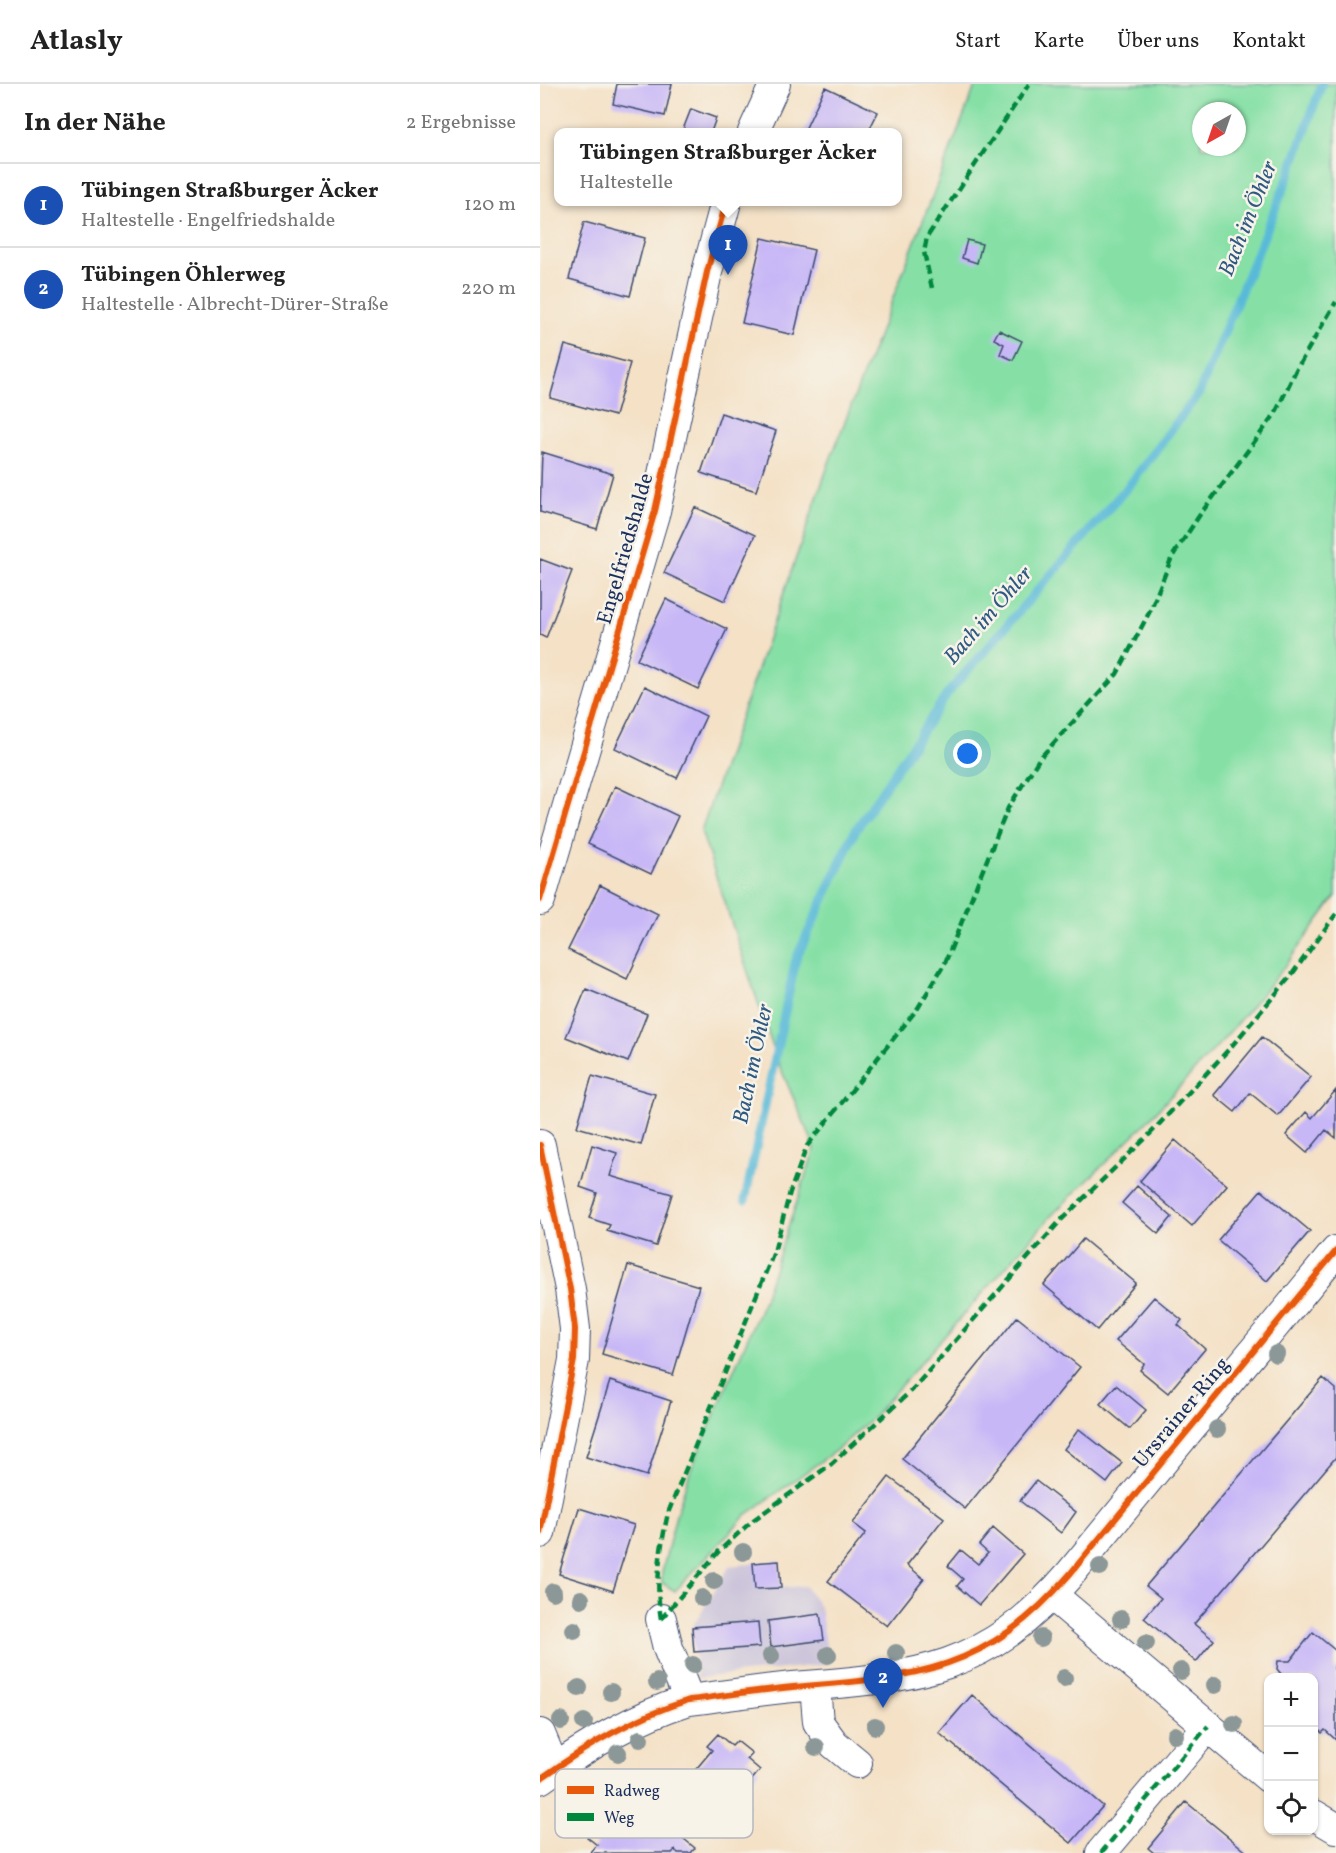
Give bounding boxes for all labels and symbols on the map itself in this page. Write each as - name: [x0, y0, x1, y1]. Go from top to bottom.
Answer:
- north arrow: [1192, 102, 1246, 156]
- water label: Bach im Öhler: [1212, 156, 1286, 281]
- pin: 1: [708, 226, 747, 275]
- street label: Engelfriedshalde: [591, 470, 661, 628]
- water label: Bach im Öhler: [937, 559, 1041, 672]
- your location: [953, 739, 982, 768]
- water label: Bach im Öhler: [726, 1001, 782, 1127]
- street label: Ursrainer Ring: [1127, 1351, 1237, 1475]
- pin: 2: [864, 1658, 902, 1708]
- legend: [555, 1769, 753, 1838]
- text: Radweg: [604, 1781, 660, 1803]
- text: Weg: [604, 1808, 635, 1830]

